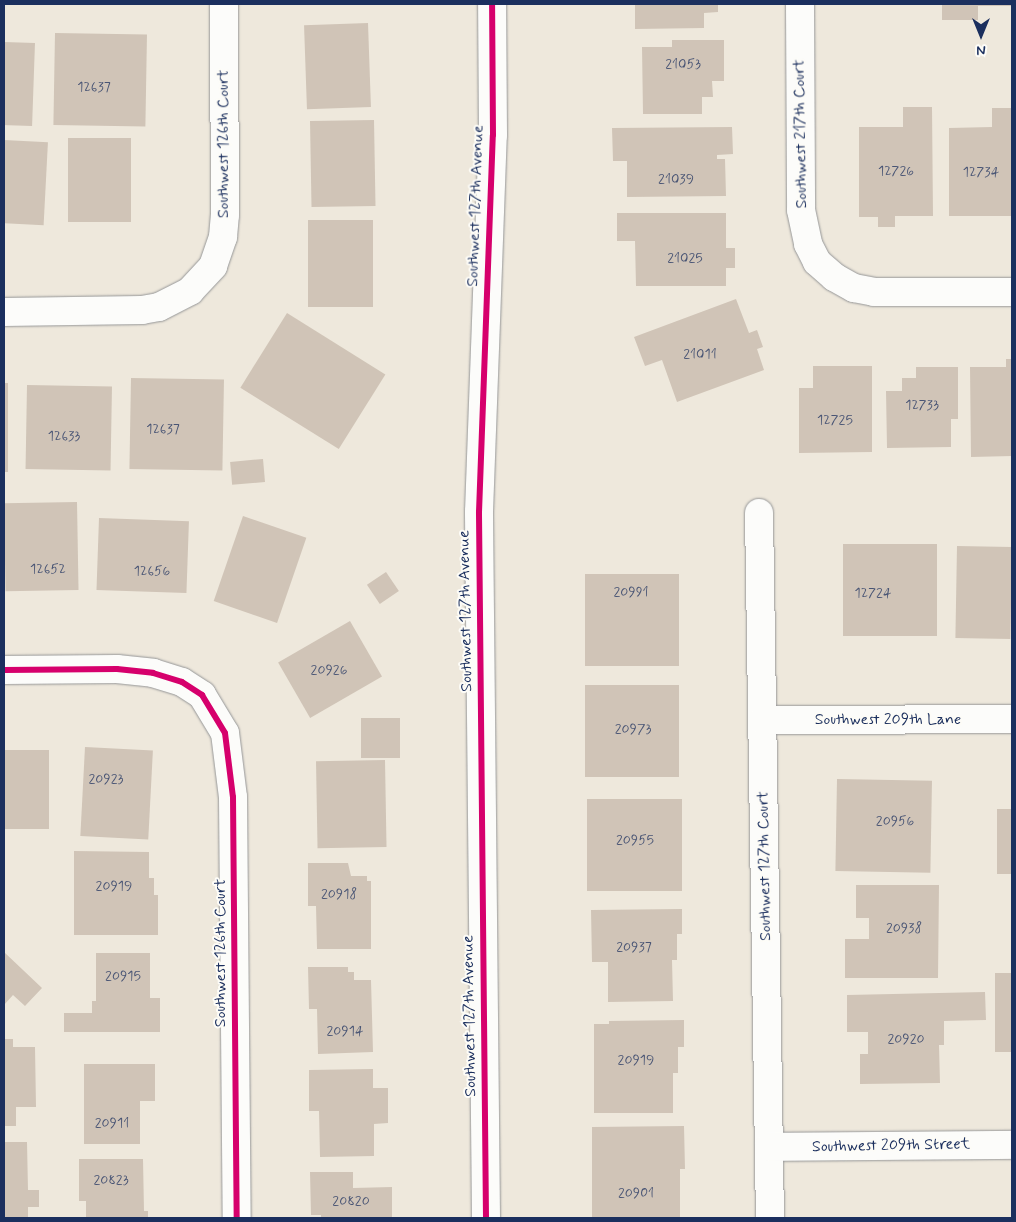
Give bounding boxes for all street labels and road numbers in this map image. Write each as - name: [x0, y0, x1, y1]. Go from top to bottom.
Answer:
- street label: Southwest 217th Court: [790, 59, 812, 209]
- street label: Southwest 126th Court: [214, 70, 234, 218]
- street label: Southwest 127th Avenue: [464, 125, 488, 287]
- street label: Southwest 127th Avenue: [455, 530, 477, 692]
- street label: Southwest 209th Lane: [815, 710, 961, 730]
- street label: Southwest 127th Court: [754, 791, 776, 941]
- street label: Southwest 126th Court: [211, 879, 231, 1027]
- street label: Southwest 127th Avenue: [459, 935, 481, 1097]
- street label: Southwest 209th Street: [812, 1135, 970, 1157]

